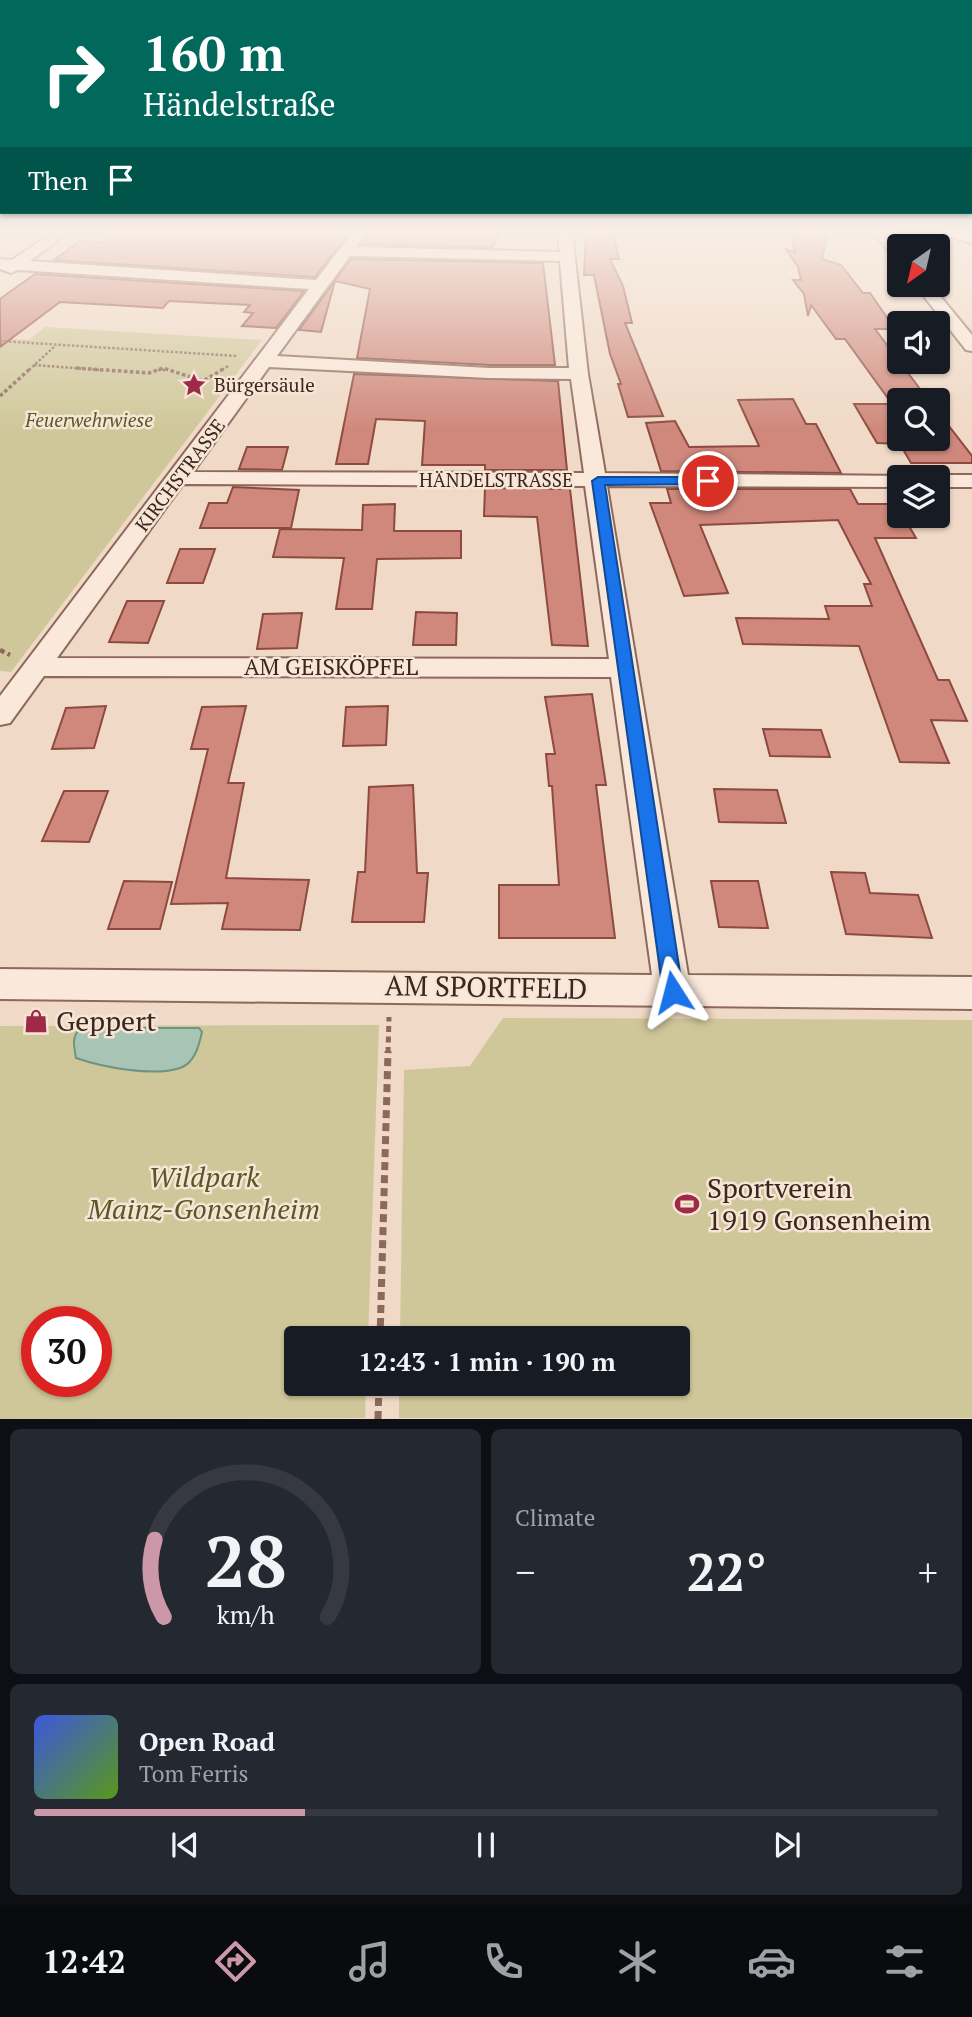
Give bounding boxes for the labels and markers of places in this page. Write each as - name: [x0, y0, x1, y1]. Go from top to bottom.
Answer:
- place icon: Bürgersäule: [180, 371, 208, 399]
- place label: Bürgersäule: [214, 372, 315, 397]
- pin: [678, 451, 738, 511]
- place label: Geppert: [56, 1002, 157, 1039]
- shop icon: Geppert: [22, 1007, 50, 1035]
- place label: Sportverein 1919 Gonsenheim: [707, 1169, 931, 1238]
- sports icon: Sportverein 1919 Gonsenheim: [673, 1190, 701, 1218]

